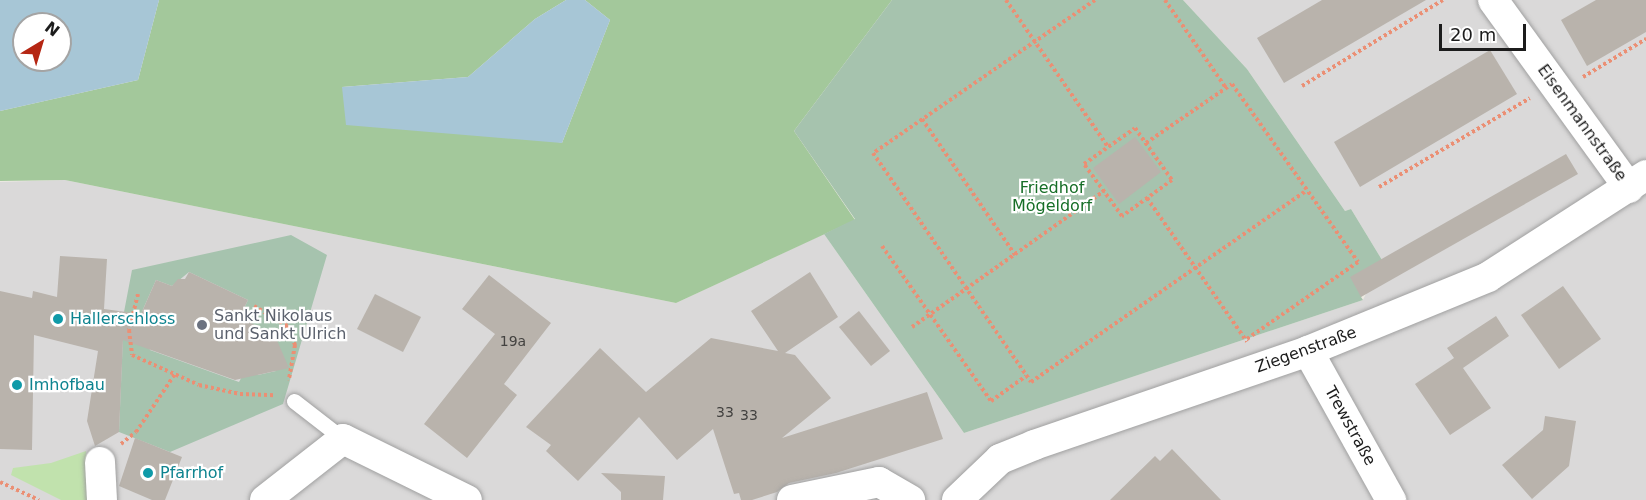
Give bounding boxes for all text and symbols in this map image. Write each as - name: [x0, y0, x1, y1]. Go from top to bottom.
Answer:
- north arrow: [12, 12, 72, 72]
- scale bar: [1442, 12, 1529, 50]
- text: N: [41, 17, 63, 41]
- text: 20 m: [1450, 24, 1496, 45]
- street label: Eisenmannstraße: [1533, 61, 1631, 185]
- park label: Friedhof Mögeldorf: [1012, 178, 1092, 216]
- place label: Sankt Nikolaus und Sankt Ulrich: [214, 306, 346, 344]
- place label: Hallerschloss: [70, 309, 175, 329]
- marker: Hallerschloss: [51, 312, 65, 326]
- marker: Sankt Nikolaus und Sankt Ulrich: [195, 318, 209, 332]
- street label: Ziegenstraße: [1253, 323, 1359, 377]
- house number: 19a: [500, 333, 526, 349]
- place label: Imhofbau: [29, 375, 105, 395]
- marker: Imhofbau: [10, 378, 24, 392]
- street label: Trewstraße: [1320, 383, 1380, 469]
- house number: 33: [716, 404, 734, 420]
- house number: 33: [740, 407, 758, 423]
- place label: Pfarrhof: [160, 463, 223, 483]
- marker: Pfarrhof: [141, 466, 155, 480]

